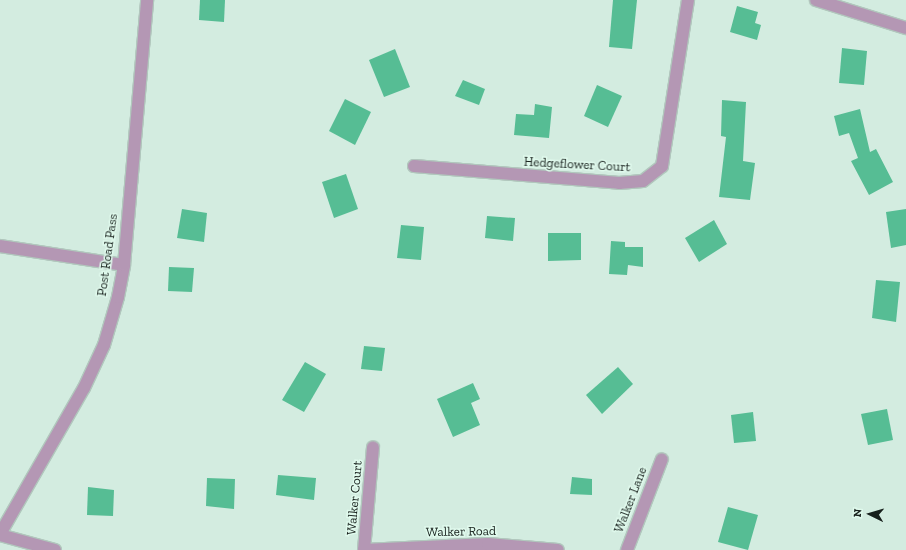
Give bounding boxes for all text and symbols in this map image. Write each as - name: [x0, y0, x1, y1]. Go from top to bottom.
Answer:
- street label: Hedgeflower Court: [523, 154, 631, 176]
- street label: Post Road Pass: [94, 213, 122, 297]
- street label: Walker Court: [344, 460, 366, 536]
- street label: Walker Lane: [611, 465, 651, 535]
- north arrow: [850, 494, 890, 534]
- text: N: [851, 508, 864, 518]
- street label: Walker Road: [426, 524, 496, 540]

